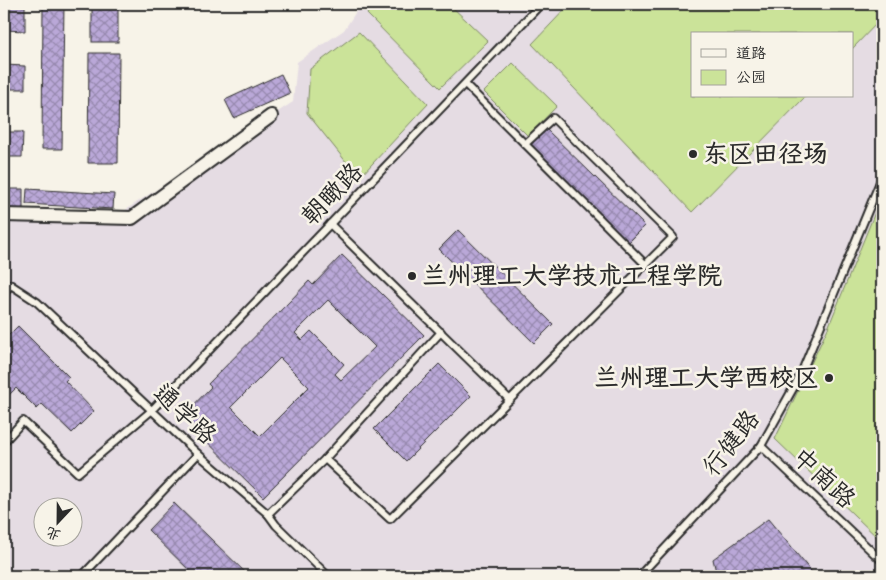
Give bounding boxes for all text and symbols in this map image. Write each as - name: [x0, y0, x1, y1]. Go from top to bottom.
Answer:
- legend: [691, 32, 854, 98]
- text: 道路: [736, 44, 766, 63]
- text: 公园: [736, 68, 766, 87]
- place label: 东区田径场: [703, 138, 828, 170]
- marker: 东区田径场: [687, 148, 699, 160]
- street label: 朝瞰路: [294, 156, 370, 232]
- place label: 兰州理工大学技术工程学院: [422, 260, 722, 292]
- marker: 兰州理工大学技术工程学院: [406, 270, 418, 282]
- place label: 兰州理工大学西校区: [594, 362, 819, 394]
- marker: 兰州理工大学西校区: [823, 372, 835, 384]
- street label: 通学路: [147, 377, 223, 451]
- street label: 行健路: [695, 404, 767, 482]
- street label: 中南路: [786, 441, 862, 515]
- north arrow: [32, 498, 82, 548]
- text: 北: [44, 523, 63, 544]

